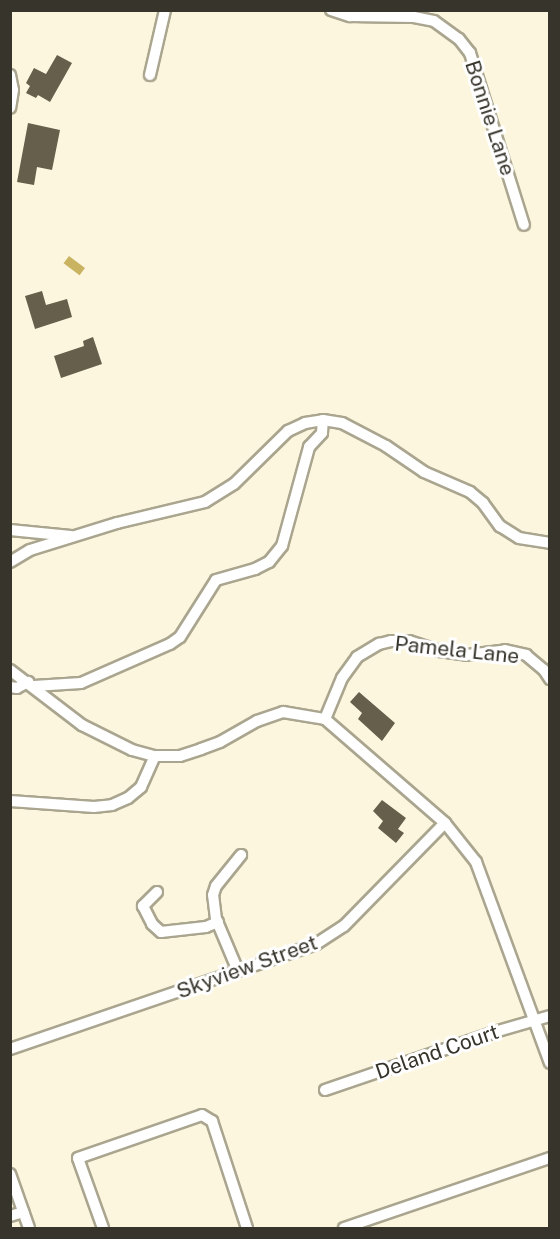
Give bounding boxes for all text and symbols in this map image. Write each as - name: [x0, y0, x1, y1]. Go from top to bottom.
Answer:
- street label: Bonnie Lane: [459, 57, 521, 179]
- street label: Pamela Lane: [393, 631, 521, 669]
- street label: Skyview Street: [173, 930, 321, 1004]
- street label: Deland Court: [372, 1019, 502, 1085]

